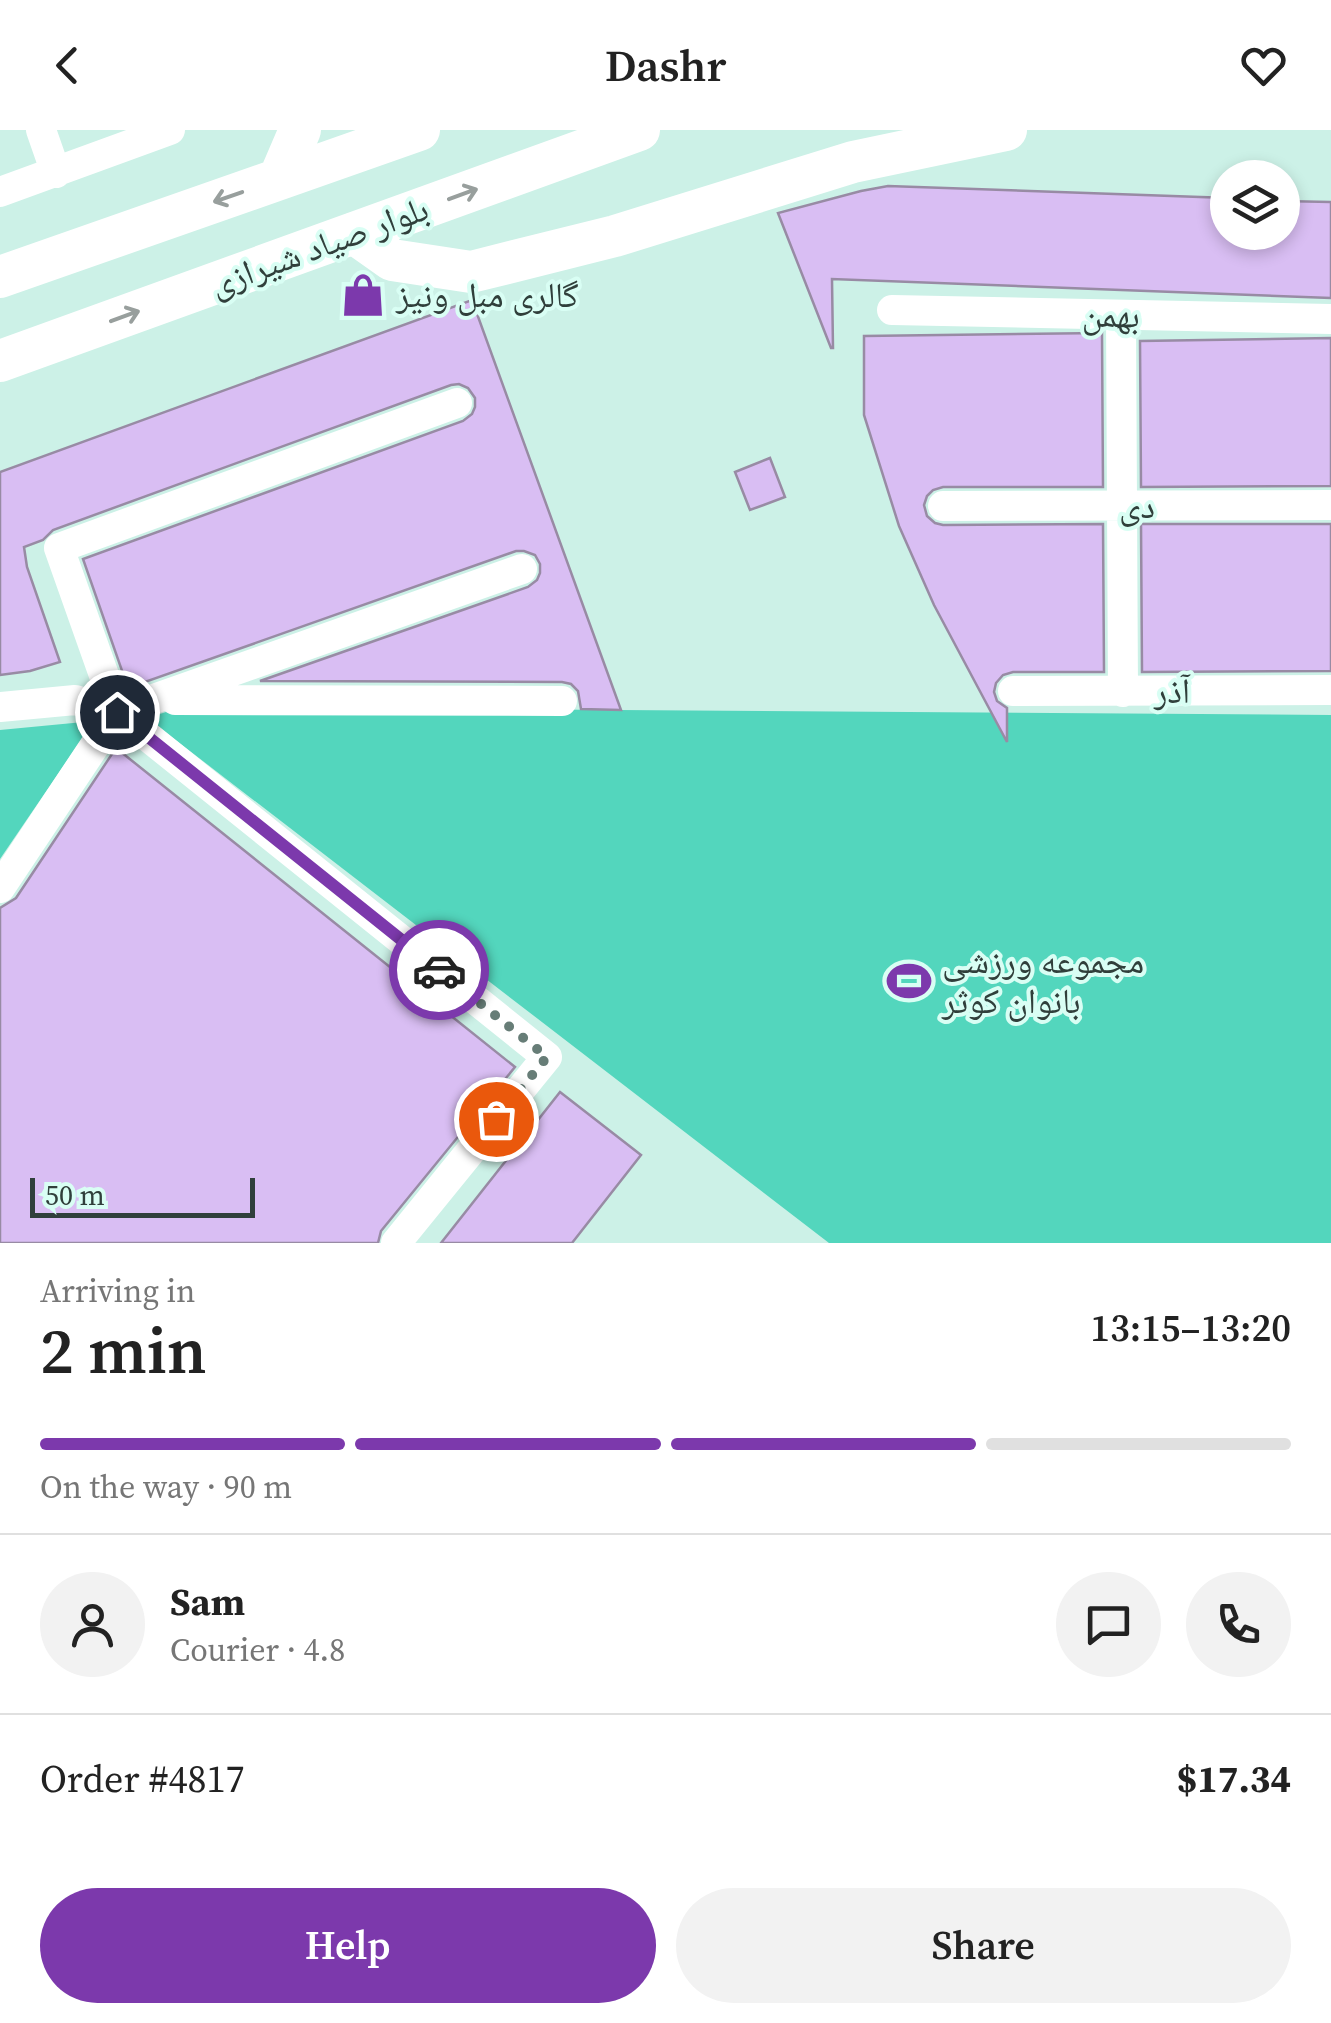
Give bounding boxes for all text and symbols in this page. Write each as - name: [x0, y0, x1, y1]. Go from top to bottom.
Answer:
- text: Dashr: [605, 34, 726, 96]
- icon: back: [40, 38, 95, 93]
- icon: heart: [1236, 38, 1291, 93]
- map controls: [1210, 160, 1300, 250]
- button: layers: [1210, 160, 1300, 250]
- street label: بلوار صیاد شیرازی: [203, 184, 435, 308]
- one-way arrow: [447, 184, 478, 202]
- one-way arrow: [214, 189, 245, 207]
- shop icon: گالری مبل ونیز: [339, 271, 387, 319]
- place label: گالری مبل ونیز: [395, 271, 579, 319]
- street label: بهمن: [1082, 290, 1140, 340]
- one-way arrow: [108, 306, 139, 324]
- street label: دی: [1119, 482, 1155, 530]
- street label: آذر: [1152, 667, 1192, 715]
- pin: [75, 670, 160, 755]
- icon: home: [90, 685, 145, 740]
- courier: [389, 920, 489, 1020]
- place label: مجموعه ورزشی بانوان کوثر: [941, 937, 1144, 1025]
- icon: car: [412, 943, 467, 998]
- sports icon: مجموعه ورزشی بانوان کوثر: [885, 957, 933, 1005]
- pin: [454, 1077, 539, 1162]
- icon: bag: [469, 1092, 524, 1147]
- scale bar: [30, 1173, 255, 1218]
- text: 50 m: [45, 1176, 105, 1214]
- text: Arriving in: [40, 1269, 195, 1313]
- text: 13:15–13:20: [1090, 1302, 1291, 1354]
- text: 2 min: [40, 1306, 207, 1395]
- text: On the way · 90 m: [40, 1465, 292, 1509]
- button: person: [40, 1572, 145, 1677]
- button: chat: [1056, 1572, 1161, 1677]
- button: phone: [1186, 1572, 1291, 1677]
- text: Sam: [170, 1576, 245, 1628]
- text: Courier · 4.8: [170, 1628, 345, 1672]
- text: Order #4817: [40, 1753, 244, 1805]
- text: $17.34: [1177, 1753, 1291, 1805]
- button: Help: [40, 1888, 656, 2003]
- button: Share: [676, 1888, 1291, 2003]

